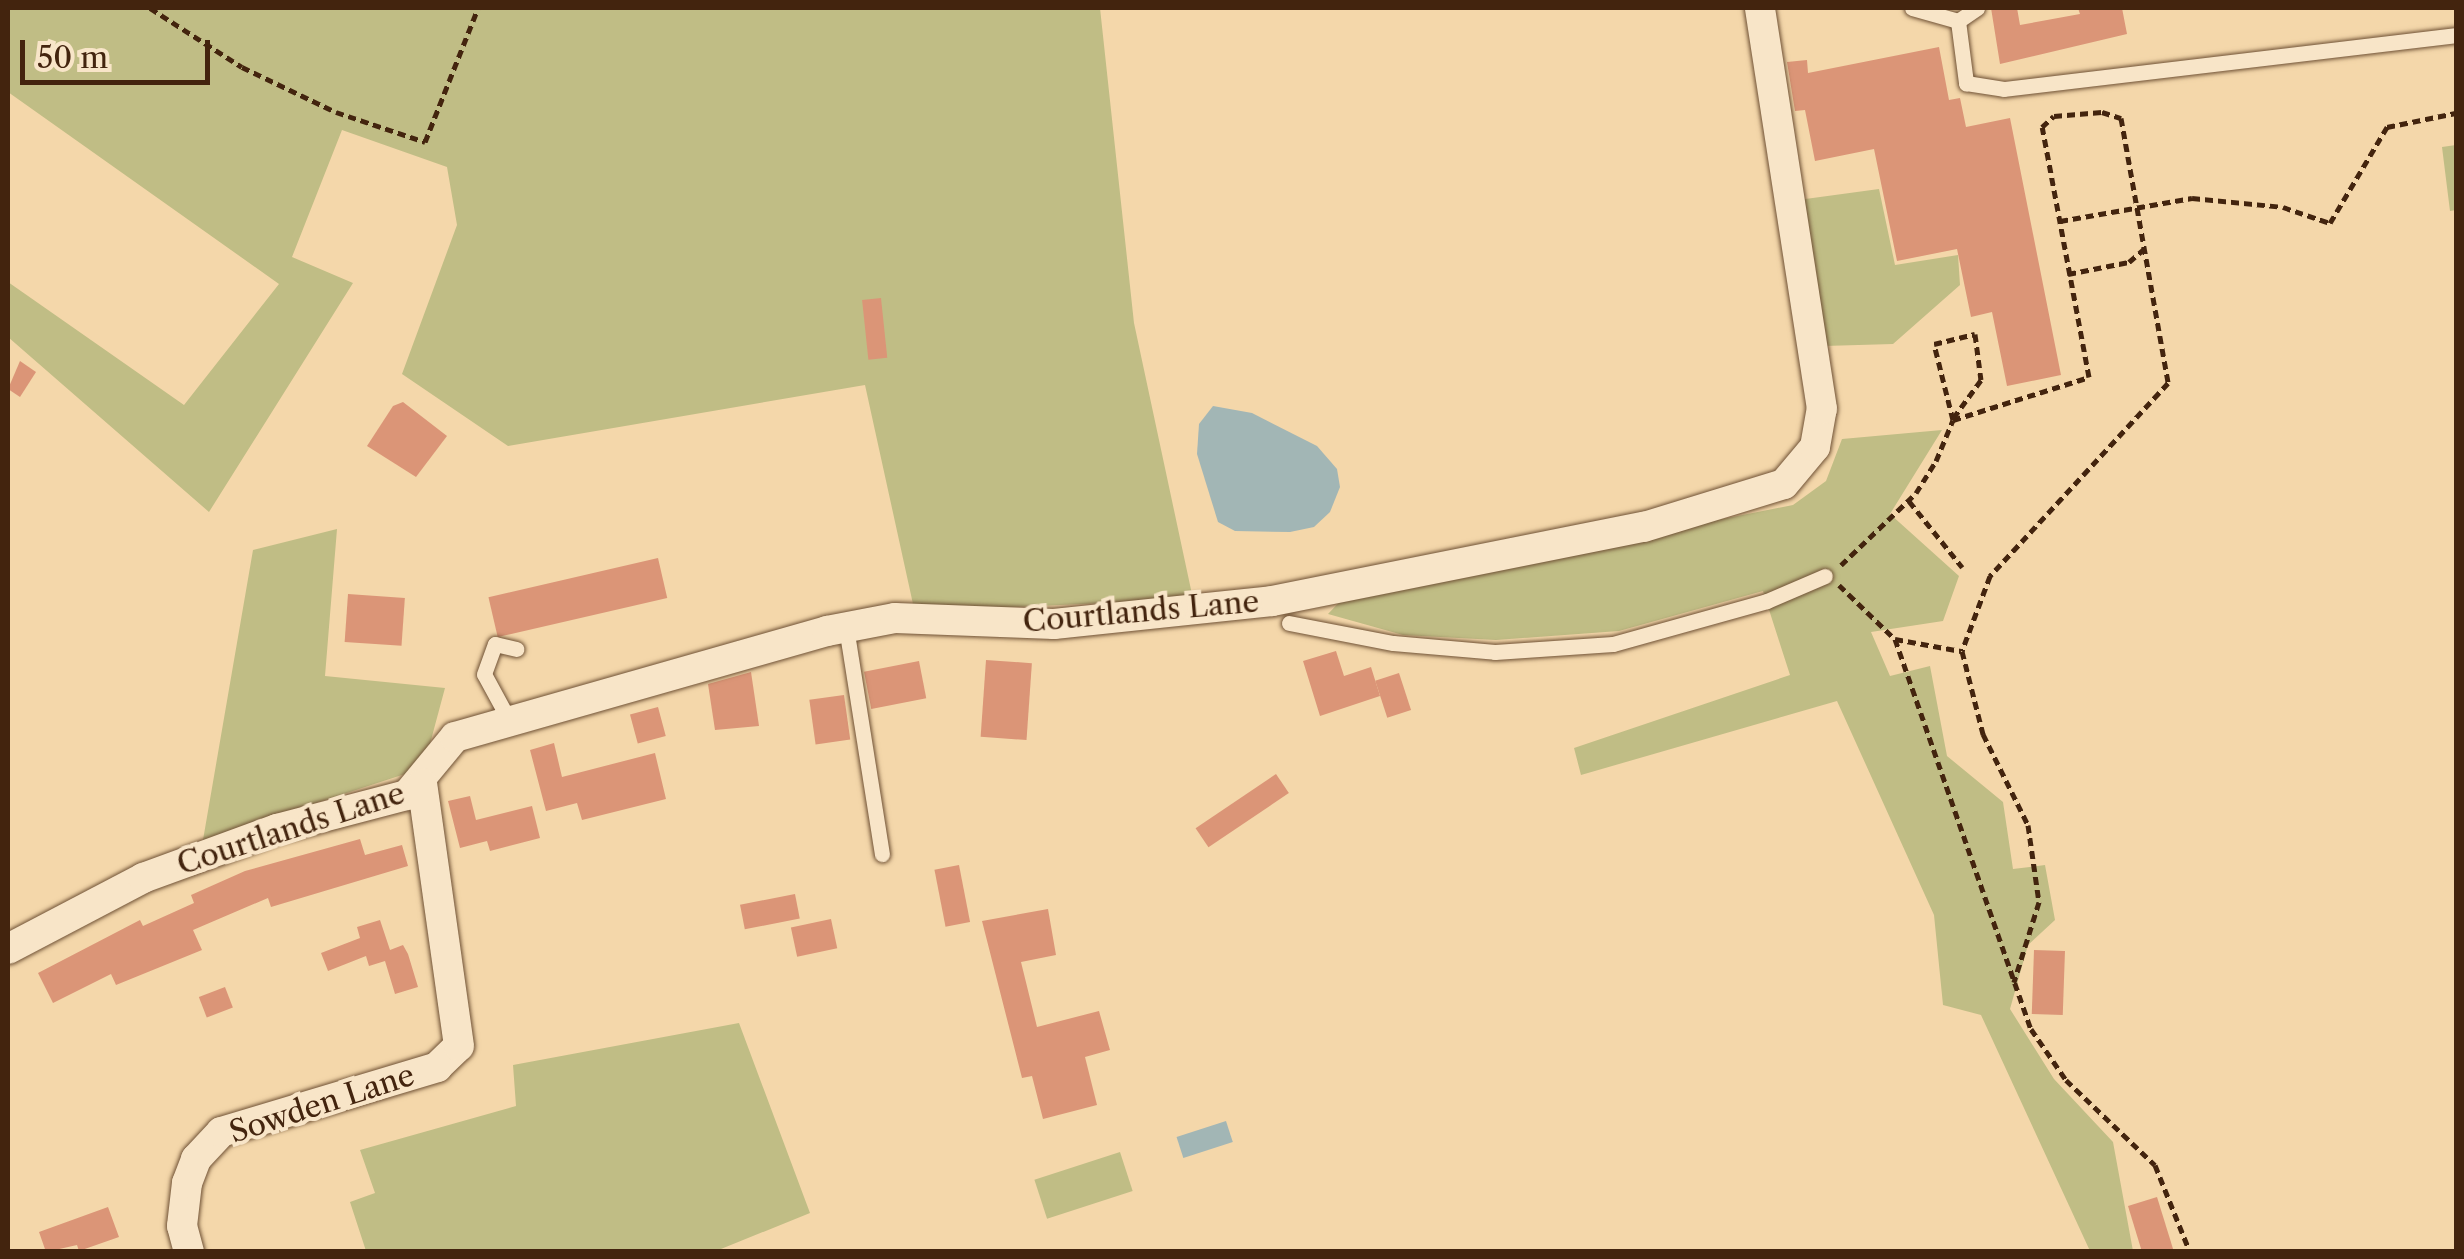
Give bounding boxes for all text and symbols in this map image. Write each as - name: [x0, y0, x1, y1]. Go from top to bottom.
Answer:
- scale bar: [25, 20, 215, 82]
- text: 50 m: [37, 39, 108, 76]
- street label: Courtlands Lane: [1021, 584, 1261, 640]
- street label: Courtlands Lane: [173, 775, 409, 883]
- street label: Sowden Lane: [225, 1057, 419, 1151]

